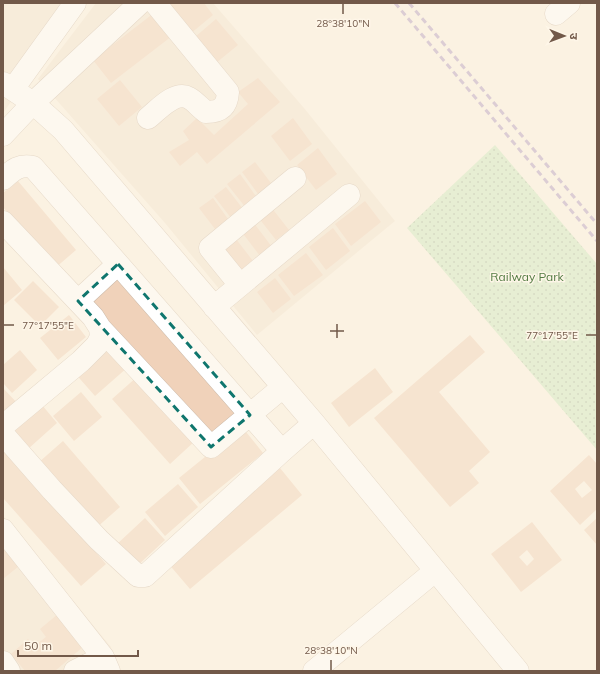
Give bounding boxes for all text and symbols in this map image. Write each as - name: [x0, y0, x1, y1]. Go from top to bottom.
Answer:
- north arrow: [544, 16, 584, 56]
- text: 28°38'10"N: [316, 17, 370, 30]
- text: उ: [567, 33, 581, 40]
- park label: Railway Park: [490, 269, 565, 284]
- text: 77°17'55"E: [22, 319, 74, 332]
- text: 77°17'55"E: [526, 329, 578, 342]
- scale bar: [18, 632, 138, 658]
- text: 50 m: [24, 638, 52, 653]
- text: 28°38'10"N: [304, 644, 358, 657]

